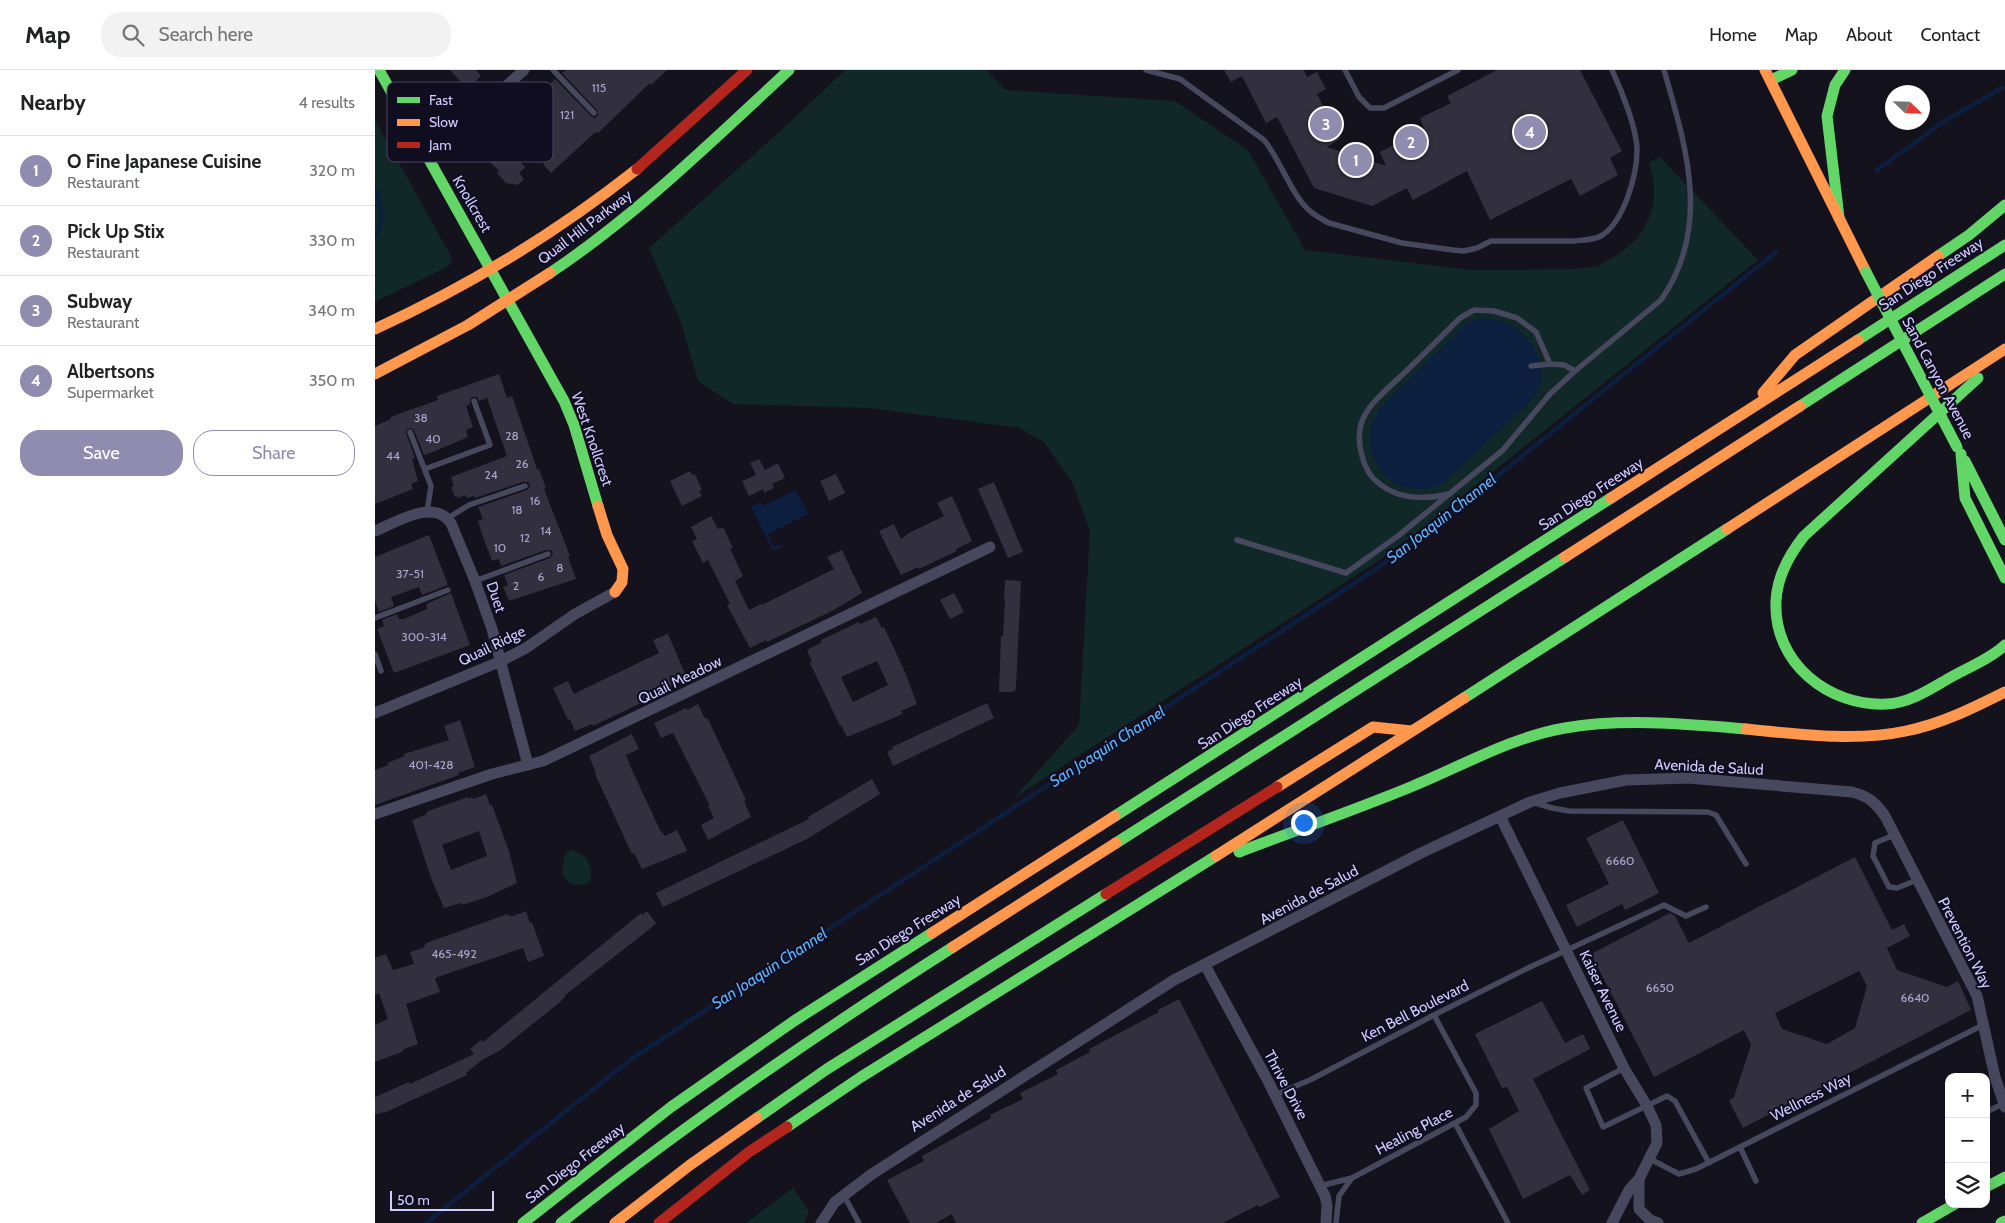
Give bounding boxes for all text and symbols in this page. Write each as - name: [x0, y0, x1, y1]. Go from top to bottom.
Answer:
- search box: [101, 12, 451, 57]
- text: Map: [25, 20, 71, 49]
- icon: search: [119, 21, 147, 49]
- text: Search here: [159, 23, 253, 46]
- text: Home: [1709, 24, 1757, 46]
- text: Map: [1785, 24, 1818, 46]
- text: About: [1846, 24, 1892, 46]
- text: Contact: [1920, 24, 1980, 46]
- house number: 115: [592, 80, 606, 95]
- legend: [387, 82, 553, 162]
- north arrow: [1885, 85, 1930, 130]
- text: Nearby: [20, 90, 86, 115]
- text: Fast: [429, 91, 453, 109]
- text: 4 results: [298, 93, 355, 112]
- pin: 3: [1310, 105, 1342, 143]
- house number: 121: [560, 107, 574, 122]
- text: Slow: [429, 113, 458, 131]
- pin: 4: [1514, 113, 1546, 151]
- pin: 2: [1395, 123, 1427, 161]
- text: Jam: [428, 136, 451, 154]
- pin: 1: [1340, 141, 1372, 179]
- text: O Fine Japanese Cuisine: [67, 150, 261, 173]
- text: 1: [33, 161, 39, 180]
- text: 320 m: [309, 161, 355, 180]
- street label: Knollcrest: [449, 172, 495, 236]
- text: Restaurant: [67, 173, 139, 192]
- street label: Quail Hill Parkway: [534, 186, 636, 268]
- text: Pick Up Stix: [67, 220, 165, 243]
- text: 2: [32, 231, 40, 250]
- text: 330 m: [309, 231, 355, 250]
- street label: San Diego Freeway: [1875, 233, 1987, 314]
- text: Restaurant: [67, 243, 139, 262]
- text: Subway: [67, 290, 132, 313]
- text: 3: [32, 301, 40, 320]
- text: 340 m: [308, 301, 355, 320]
- text: Restaurant: [67, 313, 139, 332]
- street label: Sand Canyon Avenue: [1898, 314, 1978, 442]
- text: Albertsons: [67, 360, 155, 383]
- text: 4: [31, 371, 41, 390]
- text: 350 m: [309, 371, 355, 390]
- text: Supermarket: [67, 383, 154, 402]
- street label: West Knollcrest: [567, 390, 617, 488]
- house number: 38: [414, 410, 428, 425]
- house number: 28: [505, 428, 519, 443]
- button: Save: [20, 430, 183, 476]
- button: Share: [193, 430, 355, 476]
- house number: 40: [425, 431, 441, 446]
- house number: 44: [386, 448, 400, 463]
- street label: San Diego Freeway: [1535, 453, 1647, 534]
- house number: 26: [515, 456, 529, 471]
- house number: 24: [484, 467, 498, 482]
- water label: San Joaquin Channel: [1383, 469, 1500, 567]
- house number: 16: [530, 493, 541, 508]
- house number: 18: [511, 502, 523, 517]
- house number: 14: [541, 523, 551, 538]
- house number: 12: [520, 530, 530, 545]
- house number: 10: [494, 540, 506, 555]
- house number: 8: [556, 560, 564, 575]
- house number: 37-51: [396, 566, 424, 581]
- house number: 6: [538, 569, 545, 584]
- house number: 2: [513, 578, 519, 593]
- street label: Duet: [482, 579, 510, 615]
- street label: Quail Ridge: [456, 622, 529, 670]
- house number: 300-314: [401, 629, 447, 644]
- street label: Quail Meadow: [635, 652, 725, 708]
- street label: San Diego Freeway: [1194, 672, 1306, 753]
- water label: San Joaquin Channel: [1046, 702, 1169, 791]
- street label: Avenida de Salud: [1654, 755, 1764, 779]
- house number: 401-428: [409, 757, 453, 772]
- your location: [1291, 810, 1317, 836]
- house number: 6660: [1606, 853, 1634, 868]
- street label: Avenida de Salud: [1257, 861, 1361, 929]
- street label: San Diego Freeway: [852, 890, 964, 970]
- street label: Prevention Way: [1934, 894, 1996, 992]
- water label: San Joaquin Channel: [708, 924, 831, 1013]
- house number: 465-492: [431, 946, 477, 961]
- street label: Kaiser Avenue: [1576, 947, 1631, 1035]
- street label: Ken Bell Boulevard: [1358, 976, 1472, 1046]
- house number: 6650: [1646, 980, 1674, 995]
- house number: 6640: [1901, 990, 1929, 1005]
- street label: Thrive Drive: [1260, 1047, 1312, 1123]
- street label: Avenida de Salud: [907, 1062, 1009, 1136]
- street label: Wellness Way: [1768, 1069, 1855, 1125]
- map controls: [1945, 1073, 1990, 1208]
- button: +: [1945, 1073, 1990, 1118]
- street label: Healing Place: [1372, 1103, 1456, 1159]
- street label: San Diego Freeway: [522, 1118, 628, 1207]
- button: −: [1945, 1118, 1990, 1163]
- button: layers: [1945, 1163, 1990, 1208]
- scale bar: [390, 1188, 494, 1211]
- text: 50 m: [397, 1191, 430, 1209]

